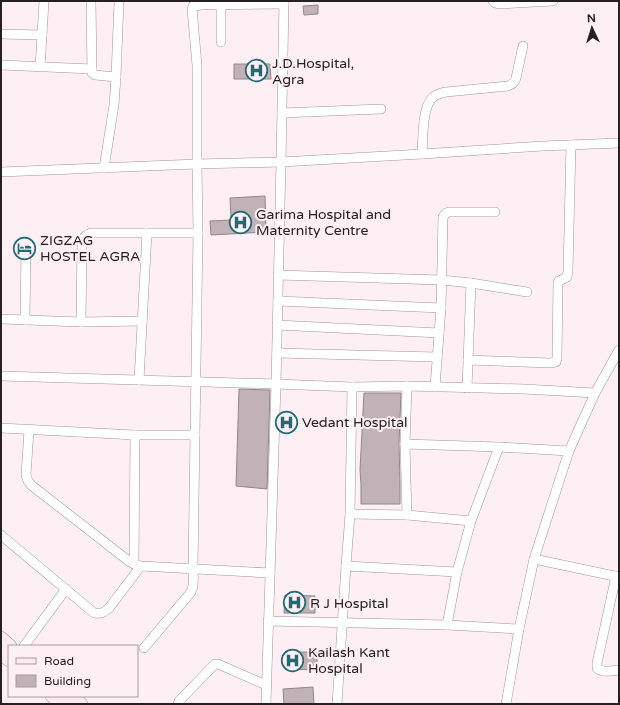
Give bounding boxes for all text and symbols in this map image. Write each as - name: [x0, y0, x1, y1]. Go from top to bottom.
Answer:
- north arrow: [572, 8, 612, 48]
- text: N: [586, 12, 596, 25]
- place label: J.D.Hospital, Agra: [272, 55, 354, 88]
- hospital icon: J.D.Hospital, Agra: [243, 58, 269, 84]
- place label: Garima Hospital and Maternity Centre: [256, 206, 391, 239]
- hospital icon: Garima Hospital and Maternity Centre: [228, 209, 254, 235]
- place label: ZIGZAG HOSTEL AGRA: [40, 232, 140, 265]
- hotel icon: ZIGZAG HOSTEL AGRA: [12, 235, 38, 261]
- hospital icon: Vedant Hospital: [273, 409, 299, 435]
- place label: Vedant Hospital: [302, 414, 408, 431]
- hospital icon: R J Hospital: [281, 590, 307, 616]
- place label: R J Hospital: [310, 595, 388, 612]
- place label: Kailash Kant Hospital: [308, 644, 391, 677]
- legend: [8, 645, 138, 697]
- hospital icon: Kailash Kant Hospital: [280, 647, 306, 673]
- text: Road: [44, 654, 74, 668]
- text: Building: [44, 674, 91, 688]

